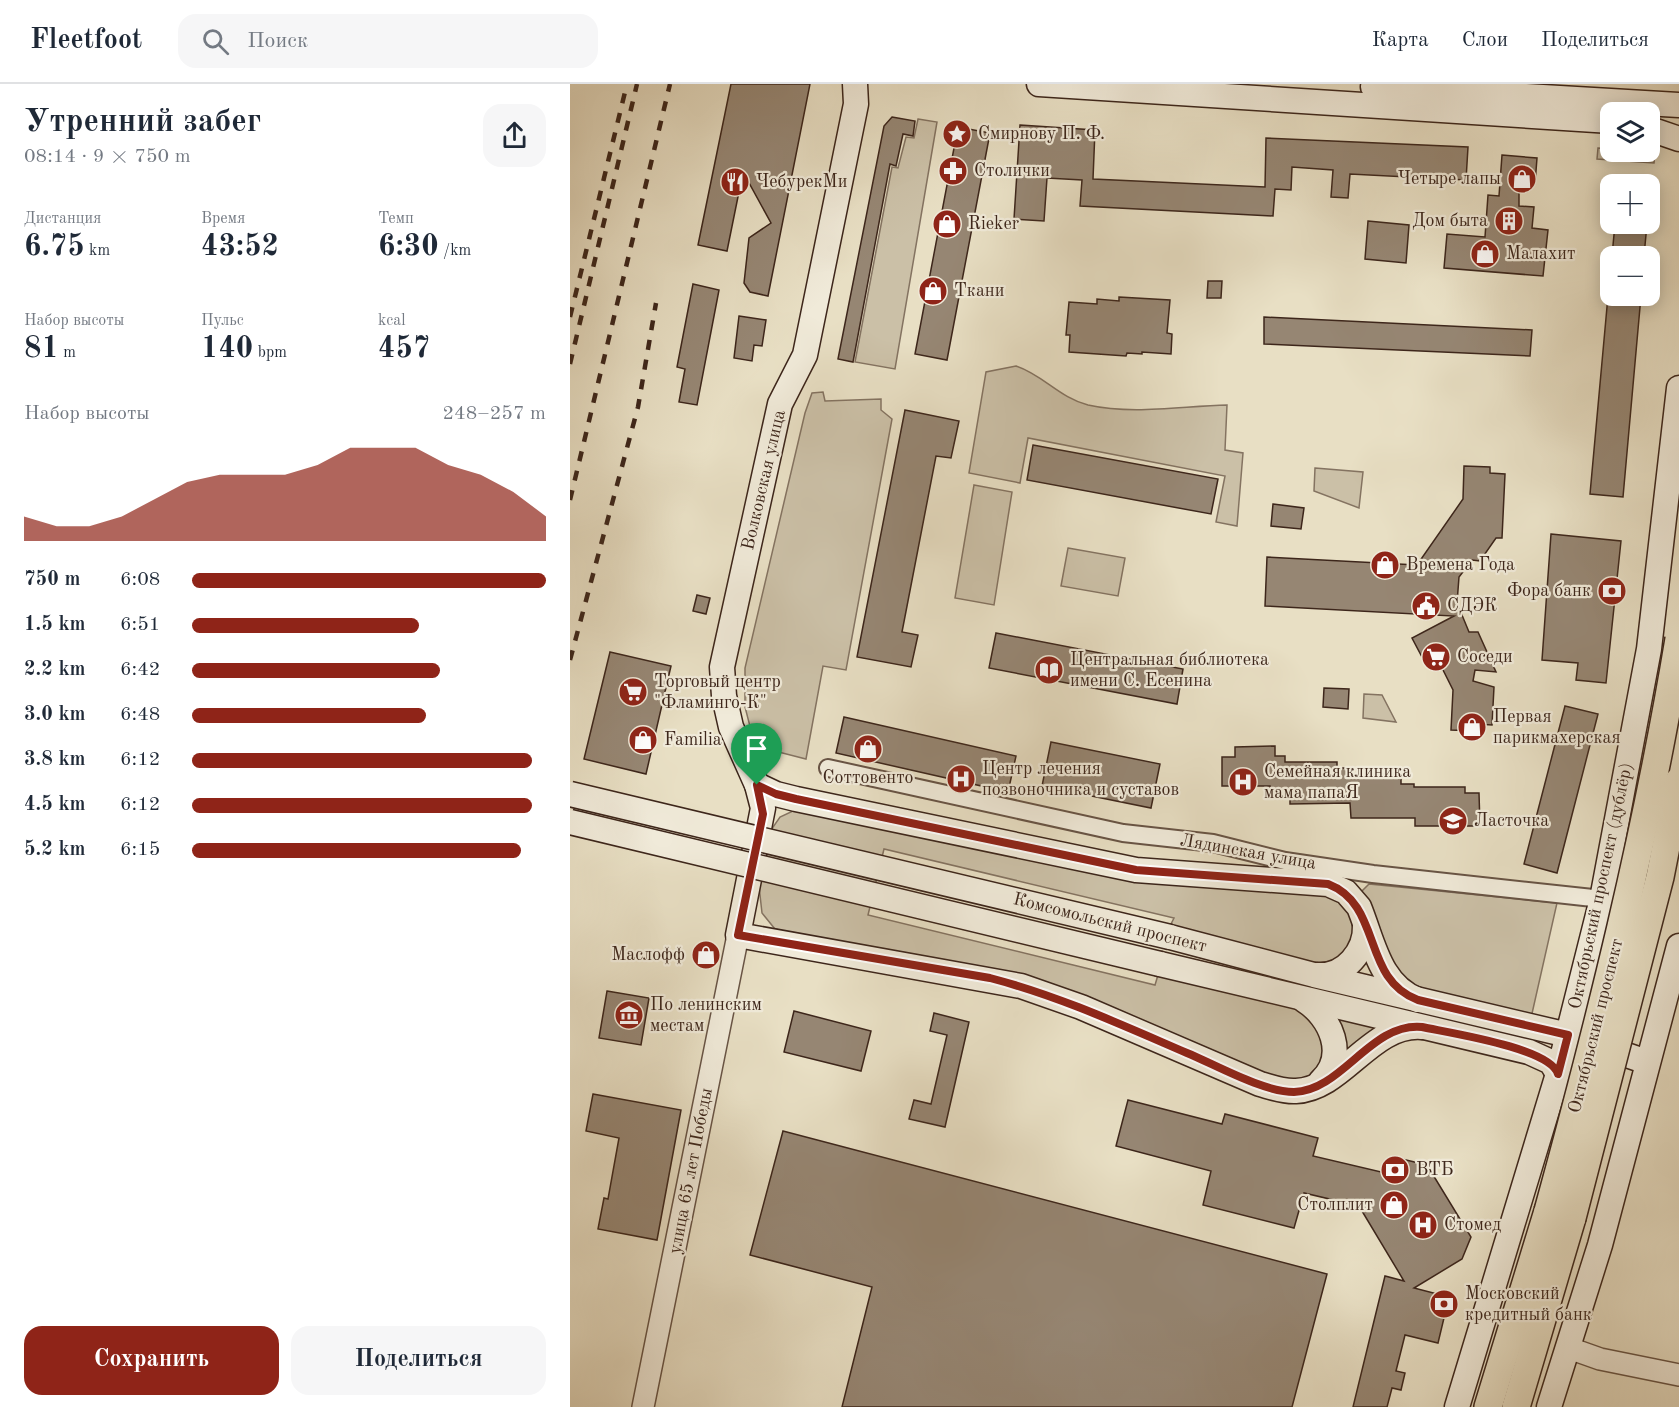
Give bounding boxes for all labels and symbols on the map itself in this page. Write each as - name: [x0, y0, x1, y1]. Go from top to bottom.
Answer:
- place icon: Смирнову П. Ф.: [941, 118, 973, 150]
- place label: Смирнову П. Ф.: [978, 125, 1105, 143]
- pharmacy icon: Столички: [937, 155, 969, 187]
- place label: Столички: [974, 162, 1050, 180]
- shop icon: Четыре лапы: [1506, 163, 1538, 195]
- restaurant icon: ЧебурекМи: [719, 166, 751, 198]
- place label: Четыре лапы: [1398, 170, 1501, 188]
- place label: ЧебурекМи: [756, 173, 847, 191]
- building icon: Дом быта: [1493, 205, 1525, 237]
- shop icon: Rieker: [931, 208, 963, 240]
- place label: Дом быта: [1412, 212, 1488, 230]
- place label: Rieker: [968, 215, 1020, 233]
- shop icon: Малахит: [1469, 238, 1501, 270]
- place label: Малахит: [1506, 245, 1575, 263]
- shop icon: Ткани: [917, 275, 949, 307]
- place label: Ткани: [954, 282, 1004, 300]
- street label: Волковская улица: [739, 408, 789, 552]
- shop icon: Времена Года: [1369, 549, 1401, 581]
- place label: Времена Года: [1406, 556, 1515, 574]
- bank icon: Фора банк: [1596, 575, 1628, 607]
- place label: Фора банк: [1507, 582, 1591, 600]
- public building icon: СДЭК: [1410, 590, 1442, 622]
- place label: СДЭК: [1447, 597, 1497, 615]
- supermarket icon: Соседи: [1420, 641, 1452, 673]
- place label: Соседи: [1457, 648, 1513, 666]
- place label: Центральная библиотека имени С. Есенина: [1070, 651, 1269, 690]
- library icon: Центральная библиотека имени С. Есенина: [1033, 654, 1065, 686]
- place label: Торговый центр "Фламинго-К": [654, 673, 781, 712]
- supermarket icon: Торговый центр "Фламинго-К": [617, 676, 649, 708]
- place label: Первая парикмахерская: [1493, 708, 1621, 747]
- shop icon: Первая парикмахерская: [1456, 711, 1488, 743]
- pin: [731, 723, 782, 785]
- shop icon: Familia: [627, 724, 659, 756]
- place label: Familia: [664, 731, 722, 749]
- shop icon: Соттовенто: [852, 733, 884, 765]
- place label: Центр лечения позвоночника и суставов: [982, 760, 1179, 799]
- street label: Октябрьский проспект (дублёр): [1565, 761, 1636, 1011]
- hospital icon: Центр лечения позвоночника и суставов: [945, 763, 977, 795]
- place label: Семейная клиника мама папаЯ: [1264, 763, 1411, 802]
- hospital icon: Семейная клиника мама папаЯ: [1227, 766, 1259, 798]
- place label: Соттовенто: [822, 769, 914, 787]
- school or university icon: Ласточка: [1437, 805, 1469, 837]
- place label: Ласточка: [1474, 812, 1549, 830]
- street label: Лядинская улица: [1179, 831, 1318, 873]
- street label: Комсомольский проспект: [1011, 890, 1209, 956]
- street label: Октябрьский проспект: [1566, 937, 1626, 1115]
- shop icon: Маслофф: [690, 939, 722, 971]
- place label: Маслофф: [611, 946, 685, 965]
- place label: По ленинским местам: [650, 996, 762, 1035]
- museum icon: По ленинским местам: [613, 999, 645, 1031]
- street label: улица 65 лет Победы: [666, 1086, 716, 1256]
- bank icon: ВТБ: [1379, 1154, 1411, 1186]
- place label: ВТБ: [1416, 1161, 1454, 1179]
- shop icon: Столплит: [1378, 1189, 1410, 1221]
- place label: Столплит: [1297, 1196, 1373, 1214]
- hospital icon: Стомед: [1407, 1209, 1439, 1241]
- place label: Стомед: [1444, 1216, 1501, 1234]
- place label: Московский кредитный банк: [1465, 1285, 1592, 1324]
- bank icon: Московский кредитный банк: [1428, 1288, 1460, 1320]

